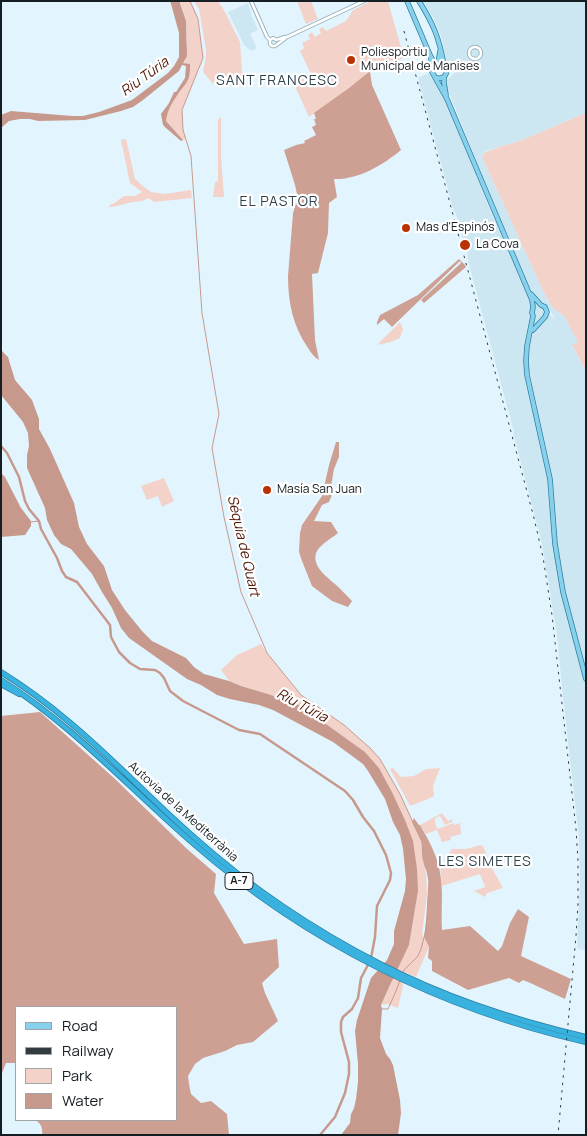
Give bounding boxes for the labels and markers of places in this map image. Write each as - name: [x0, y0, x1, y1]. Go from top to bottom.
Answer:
- place label: Poliesportiu Municipal de Manises: [361, 46, 479, 74]
- marker: Poliesportiu Municipal de Manises: [345, 54, 357, 66]
- place label: Mas d'Espinós: [416, 221, 495, 235]
- marker: Mas d'Espinós: [400, 222, 412, 234]
- marker: La Cova: [458, 238, 472, 252]
- place label: La Cova: [476, 238, 519, 252]
- place label: Masía San Juan: [277, 483, 362, 497]
- marker: Masía San Juan: [261, 484, 273, 496]

